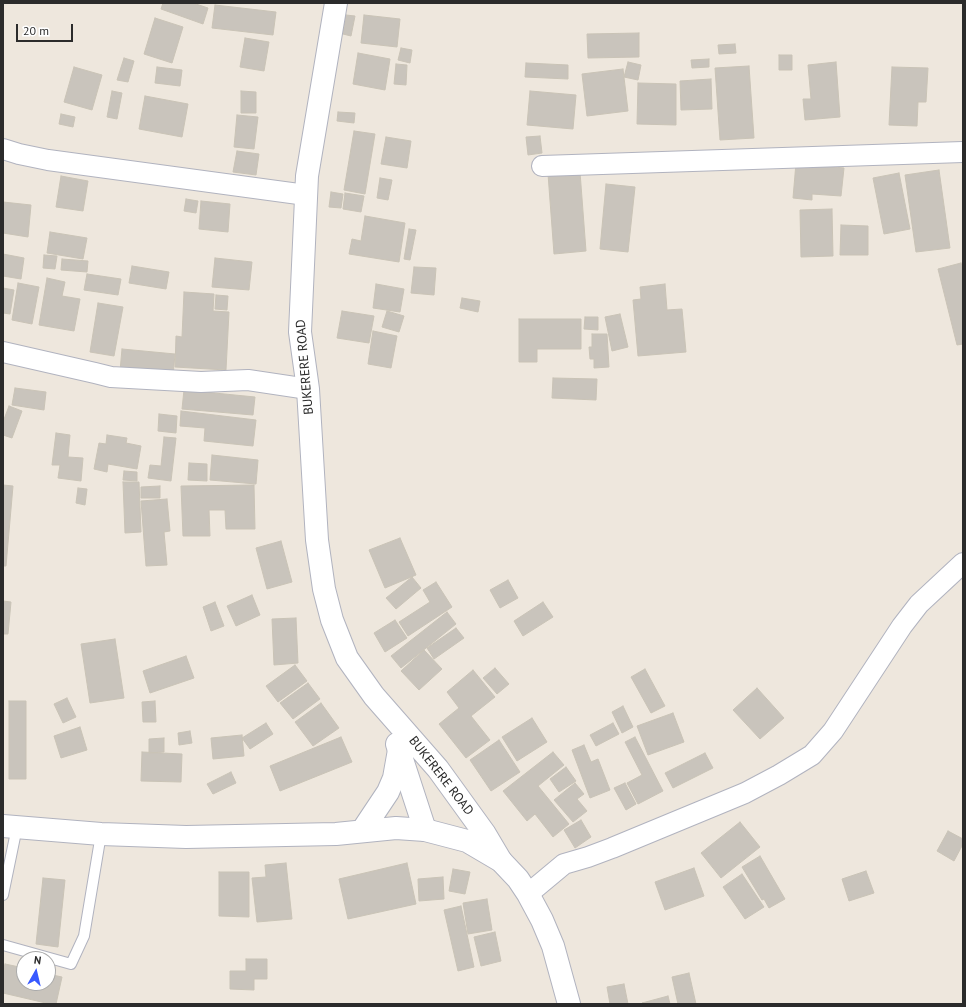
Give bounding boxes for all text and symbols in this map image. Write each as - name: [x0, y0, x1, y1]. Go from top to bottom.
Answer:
- scale bar: [18, 16, 75, 42]
- text: 20 m: [23, 23, 49, 38]
- street label: BUKERERE ROAD: [293, 319, 317, 415]
- street label: BUKERERE ROAD: [405, 733, 477, 819]
- north arrow: [16, 951, 56, 991]
- text: N: [33, 953, 42, 968]

